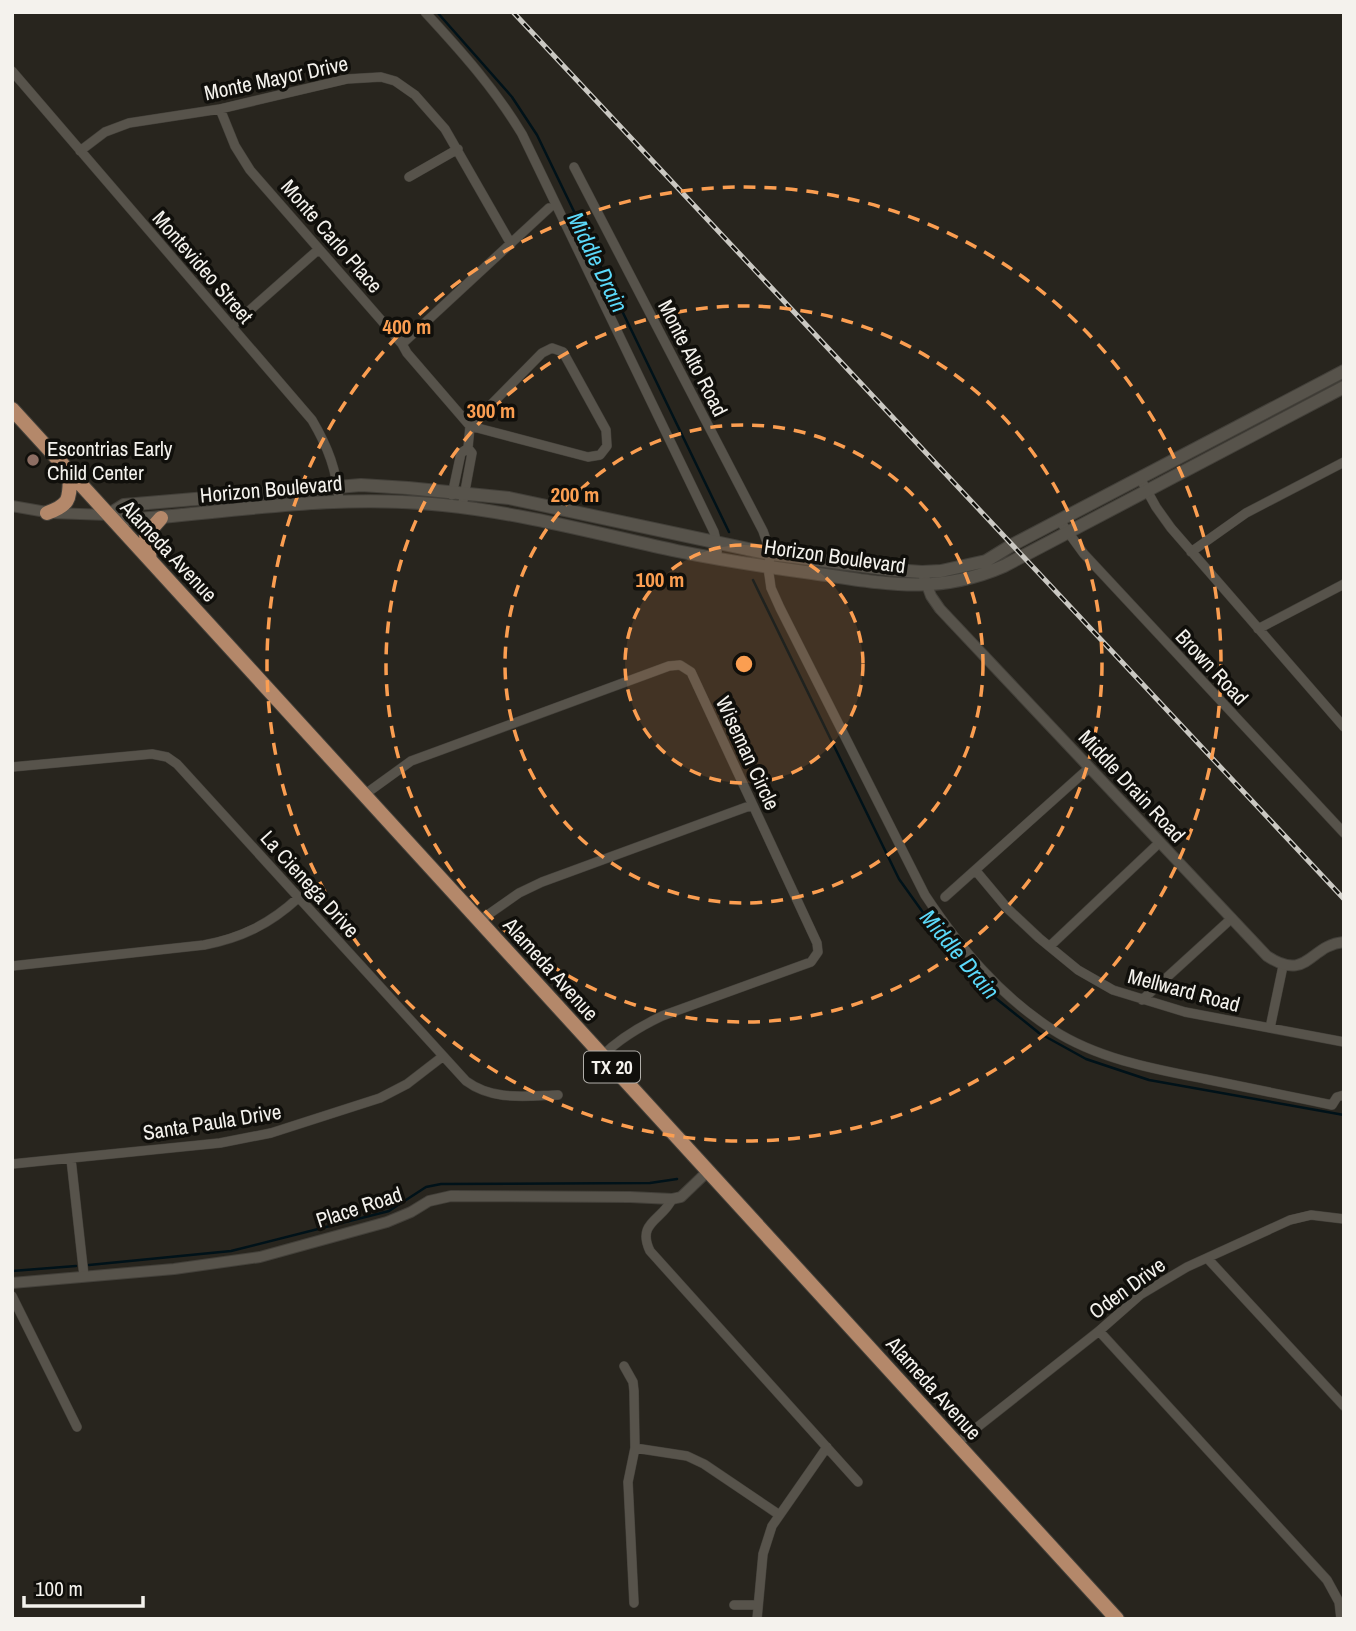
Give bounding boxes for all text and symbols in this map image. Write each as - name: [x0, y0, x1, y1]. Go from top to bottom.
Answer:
- street label: Monte Mayor Drive: [201, 49, 351, 107]
- street label: Monte Carlo Place: [275, 173, 389, 299]
- street label: Montevideo Street: [146, 204, 260, 330]
- water label: Middle Drain: [560, 207, 636, 317]
- street label: Monte Alto Road: [651, 295, 735, 421]
- text: 400 m: [383, 312, 431, 341]
- text: 300 m: [467, 396, 515, 425]
- place label: Escontrias Early Child Center: [47, 434, 173, 487]
- marker: Escontrias Early Child Center: [25, 452, 41, 468]
- street label: Horizon Boulevard: [199, 468, 343, 510]
- text: 200 m: [551, 480, 599, 509]
- street label: Alameda Avenue: [113, 493, 224, 608]
- street label: Horizon Boulevard: [762, 532, 908, 580]
- text: 100 m: [636, 565, 684, 594]
- street label: Brown Road: [1169, 622, 1255, 712]
- centre of rings: [732, 652, 756, 676]
- street label: Wiseman Circle: [709, 691, 787, 815]
- street label: Middle Drain Road: [1072, 723, 1192, 849]
- street label: La Cienega Drive: [254, 824, 366, 944]
- water label: Middle Drain: [913, 903, 1007, 1005]
- street label: Alameda Avenue: [496, 910, 605, 1027]
- street label: Mellward Road: [1125, 961, 1243, 1019]
- road number: TX 20: [584, 1051, 640, 1082]
- street label: Santa Paula Drive: [141, 1097, 283, 1147]
- street label: Place Road: [312, 1179, 406, 1235]
- street label: Oden Drive: [1083, 1250, 1171, 1326]
- street label: Alameda Avenue: [879, 1329, 988, 1446]
- scale bar: [24, 1564, 144, 1608]
- text: 100 m: [35, 1574, 83, 1603]

